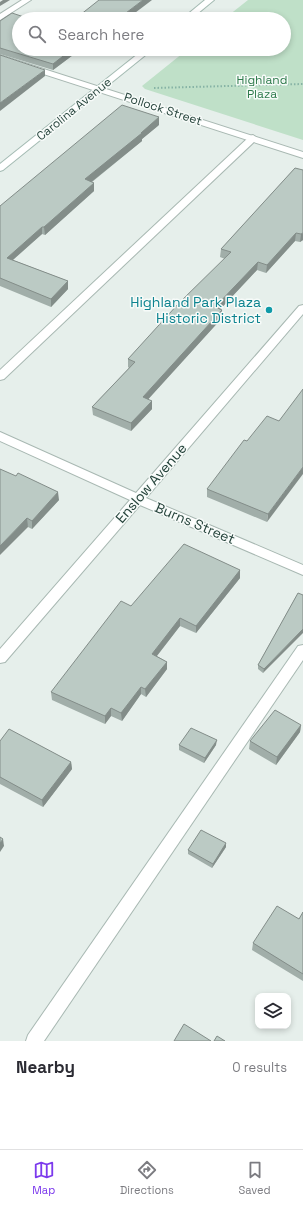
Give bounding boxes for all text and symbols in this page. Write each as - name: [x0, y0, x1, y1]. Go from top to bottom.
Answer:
- search box: [12, 12, 291, 56]
- icon: search: [26, 23, 48, 45]
- text: Search here: [58, 25, 144, 44]
- park label: Highland Plaza: [237, 72, 287, 102]
- street label: Carolina Avenue: [33, 74, 115, 144]
- street label: Pollock Street: [122, 89, 204, 129]
- place label: Highland Park Plaza Historic District: [130, 293, 261, 327]
- marker: Highland Park Plaza Historic District: [264, 305, 274, 315]
- street label: Enslow Avenue: [111, 439, 191, 527]
- street label: Burns Street: [152, 498, 238, 548]
- map controls: [255, 993, 291, 1029]
- button: layers: [255, 993, 291, 1029]
- text: Nearby: [16, 1056, 75, 1078]
- text: 0 results: [232, 1059, 287, 1076]
- tab: Map: [32, 1159, 55, 1197]
- tab: Directions: [120, 1159, 174, 1197]
- tab: Saved: [239, 1159, 271, 1197]

